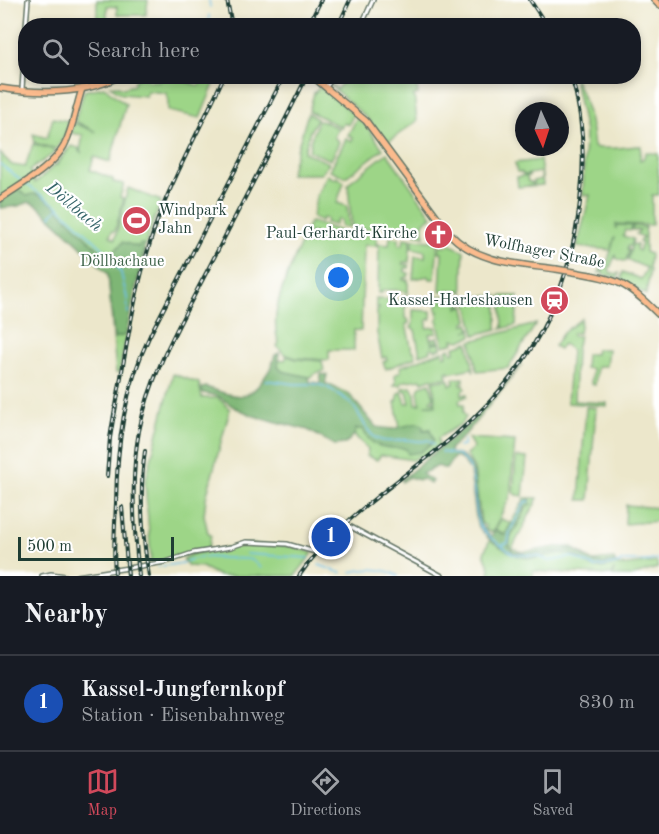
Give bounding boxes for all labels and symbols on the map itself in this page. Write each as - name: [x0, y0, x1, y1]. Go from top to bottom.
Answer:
- north arrow: [515, 102, 569, 156]
- water label: Döllbach: [42, 178, 106, 236]
- place label: Windpark Jahn: [158, 203, 227, 237]
- sports icon: Windpark Jahn: [121, 204, 153, 236]
- church icon: Paul-Gerhardt-Kirche: [422, 218, 454, 250]
- place label: Paul-Gerhardt-Kirche: [266, 226, 417, 242]
- street label: Wolfhager Straße: [482, 232, 606, 272]
- park label: Döllbachaue: [80, 254, 164, 270]
- your location: [324, 263, 353, 292]
- station icon: Kassel-Harleshausen: [538, 285, 570, 317]
- place label: Kassel-Harleshausen: [388, 293, 533, 309]
- pin: 1: [312, 514, 350, 560]
- scale bar: [18, 534, 174, 562]

